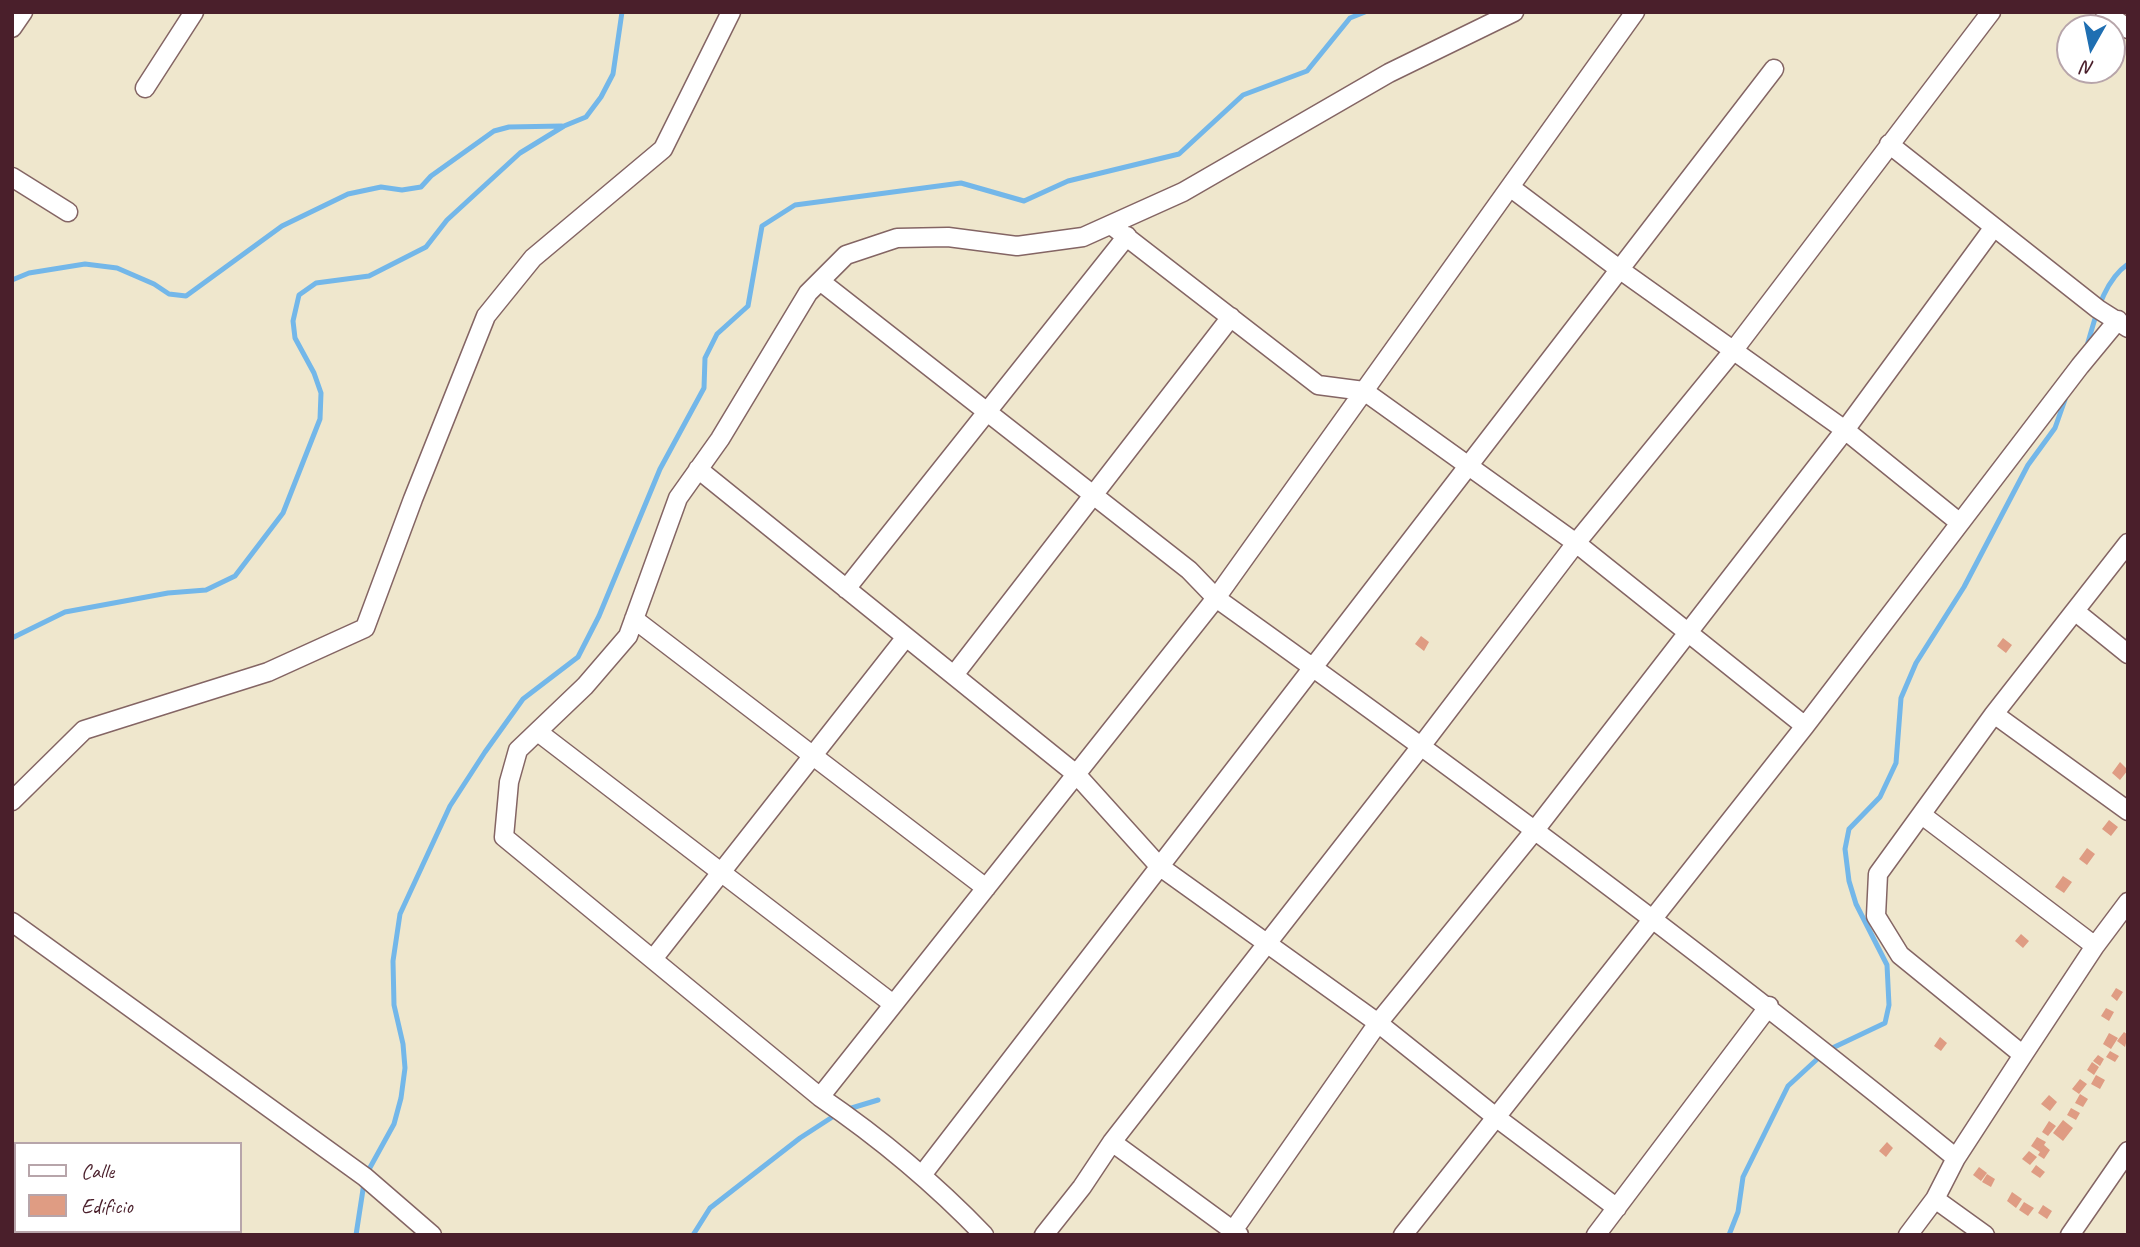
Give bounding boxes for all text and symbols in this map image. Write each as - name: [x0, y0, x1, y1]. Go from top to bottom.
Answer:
- north arrow: [2056, 14, 2126, 84]
- text: N: [2080, 55, 2096, 81]
- legend: [14, 1142, 242, 1233]
- text: Calle: [81, 1158, 114, 1184]
- text: Edificio: [81, 1193, 133, 1219]

